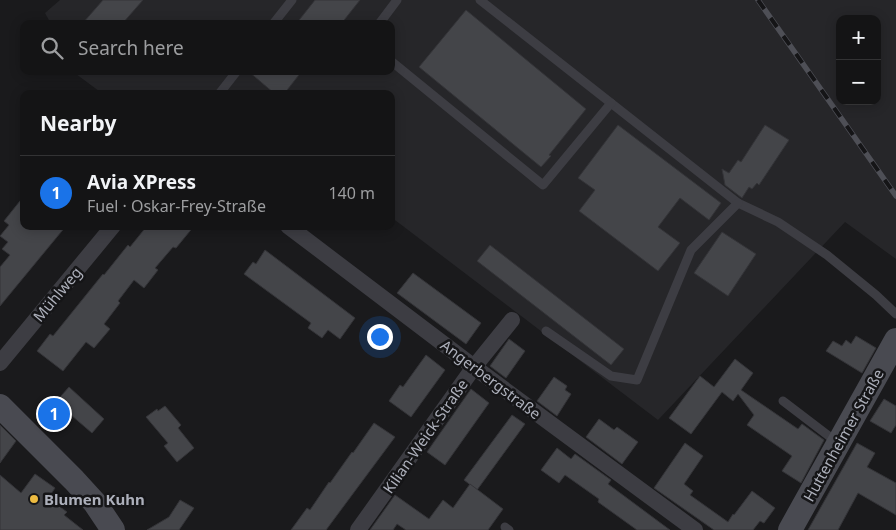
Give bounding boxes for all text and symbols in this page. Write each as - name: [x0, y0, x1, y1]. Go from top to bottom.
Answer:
- map controls: [836, 15, 881, 105]
- button: +: [836, 15, 881, 60]
- search box: [20, 20, 395, 75]
- icon: search: [38, 34, 66, 62]
- text: Search here: [78, 35, 184, 61]
- button: −: [836, 60, 881, 105]
- text: Nearby: [40, 109, 116, 137]
- text: Avia XPress: [87, 169, 196, 195]
- text: 1: [51, 182, 61, 204]
- text: 140 m: [328, 182, 375, 204]
- text: Fuel · Oskar-Frey-Straße: [87, 195, 266, 217]
- street label: Mühlweg: [28, 262, 86, 326]
- your location: [367, 324, 393, 350]
- street label: Angerbergstraße: [437, 335, 545, 423]
- street label: Huttenheimer Straße: [798, 365, 888, 505]
- street label: Kilian-Weick-Straße: [378, 375, 472, 497]
- pin: 1: [38, 395, 70, 433]
- place label: Blumen Kuhn: [44, 489, 145, 509]
- marker: Blumen Kuhn: [28, 493, 40, 505]

